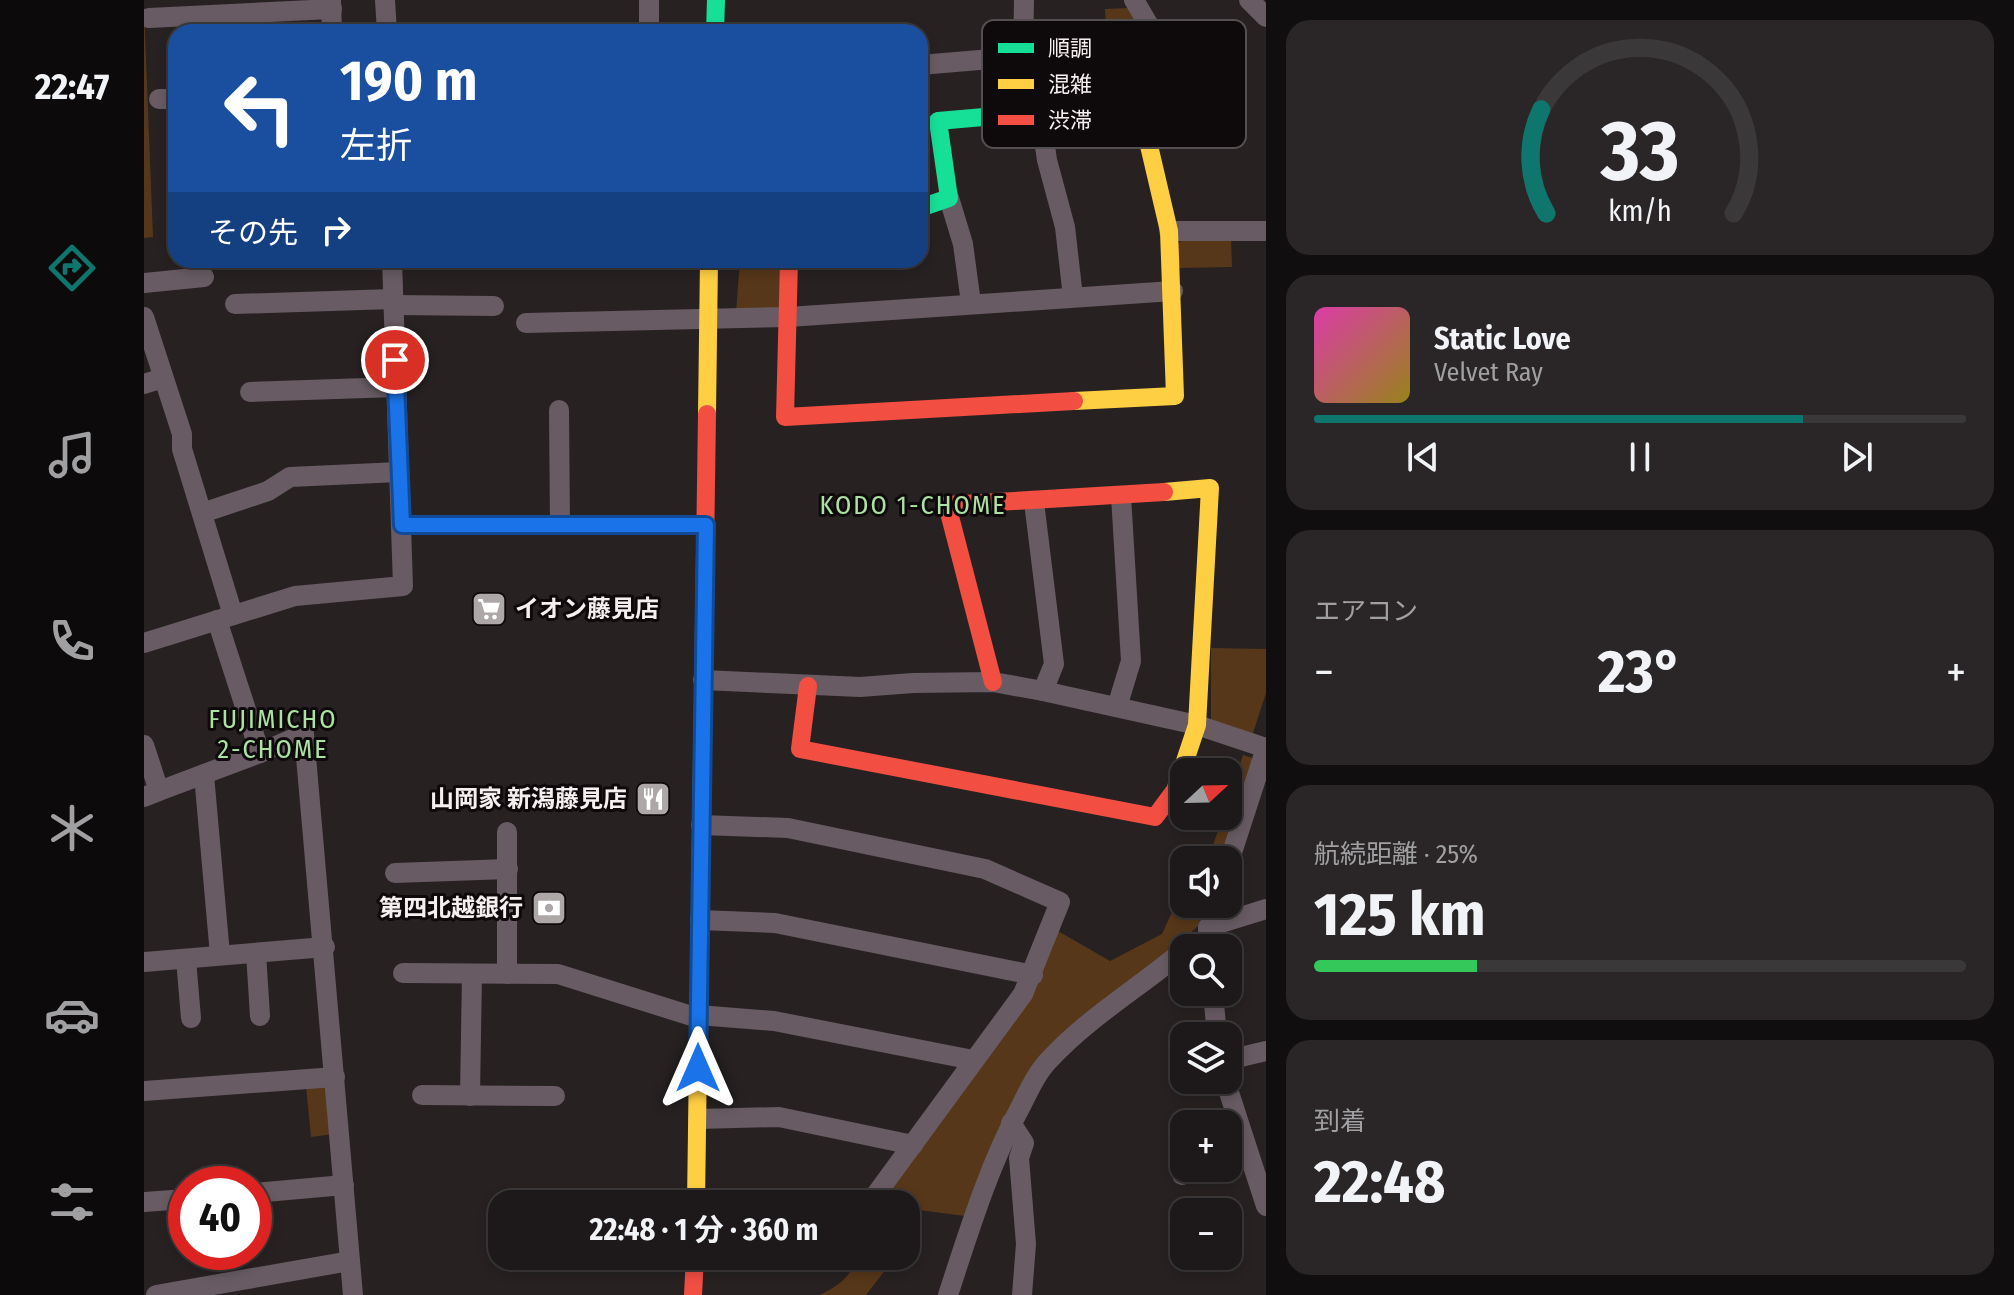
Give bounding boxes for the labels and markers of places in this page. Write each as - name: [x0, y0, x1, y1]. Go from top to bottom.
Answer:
- pin: [361, 326, 429, 394]
- supermarket icon: イオン藤見店: [470, 590, 508, 628]
- place label: イオン藤見店: [515, 595, 659, 623]
- restaurant icon: 山岡家 新潟藤見店: [634, 780, 672, 818]
- place label: 山岡家 新潟藤見店: [430, 785, 627, 813]
- bank icon: 第四北越銀行: [530, 889, 568, 927]
- place label: 第四北越銀行: [379, 894, 523, 922]

